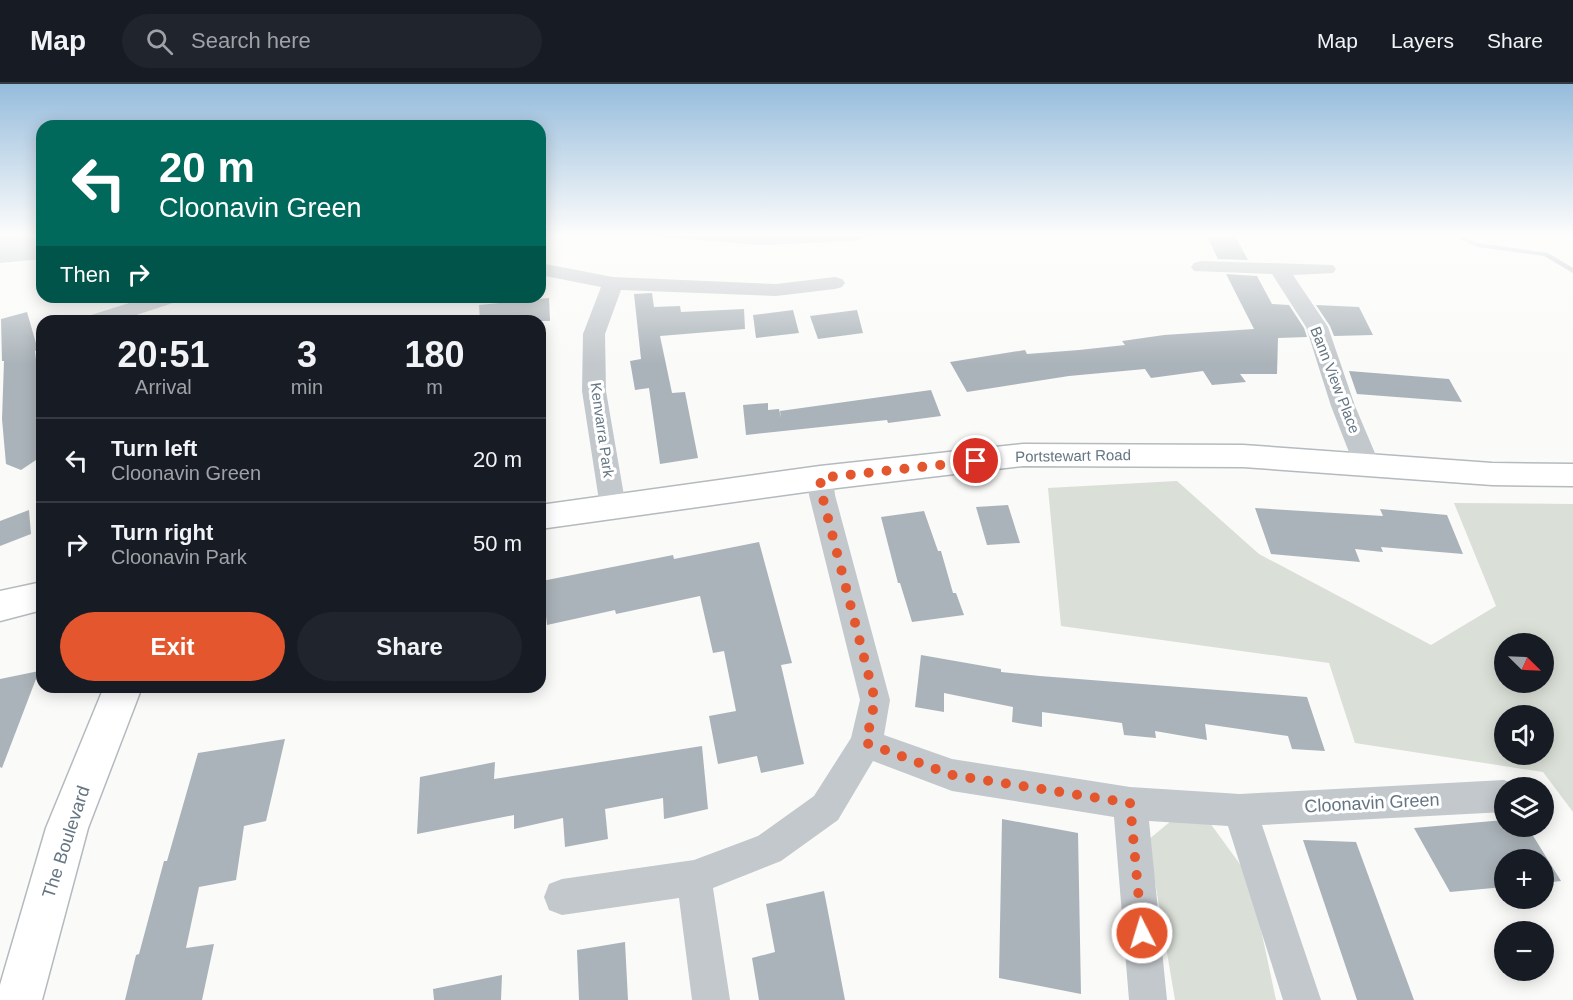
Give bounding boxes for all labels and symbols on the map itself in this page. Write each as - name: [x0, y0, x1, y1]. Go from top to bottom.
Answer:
- street label: Bann View Place: [1307, 324, 1364, 436]
- street label: Kenvarra Park: [587, 381, 618, 479]
- pin: [950, 435, 1001, 486]
- street label: Portstewart Road: [1015, 446, 1131, 465]
- north arrow: [1494, 633, 1554, 693]
- street label: The Boulevard: [38, 783, 94, 901]
- street label: Cloonavin Green: [1304, 789, 1440, 817]
- position arrow: [1110, 901, 1174, 965]

